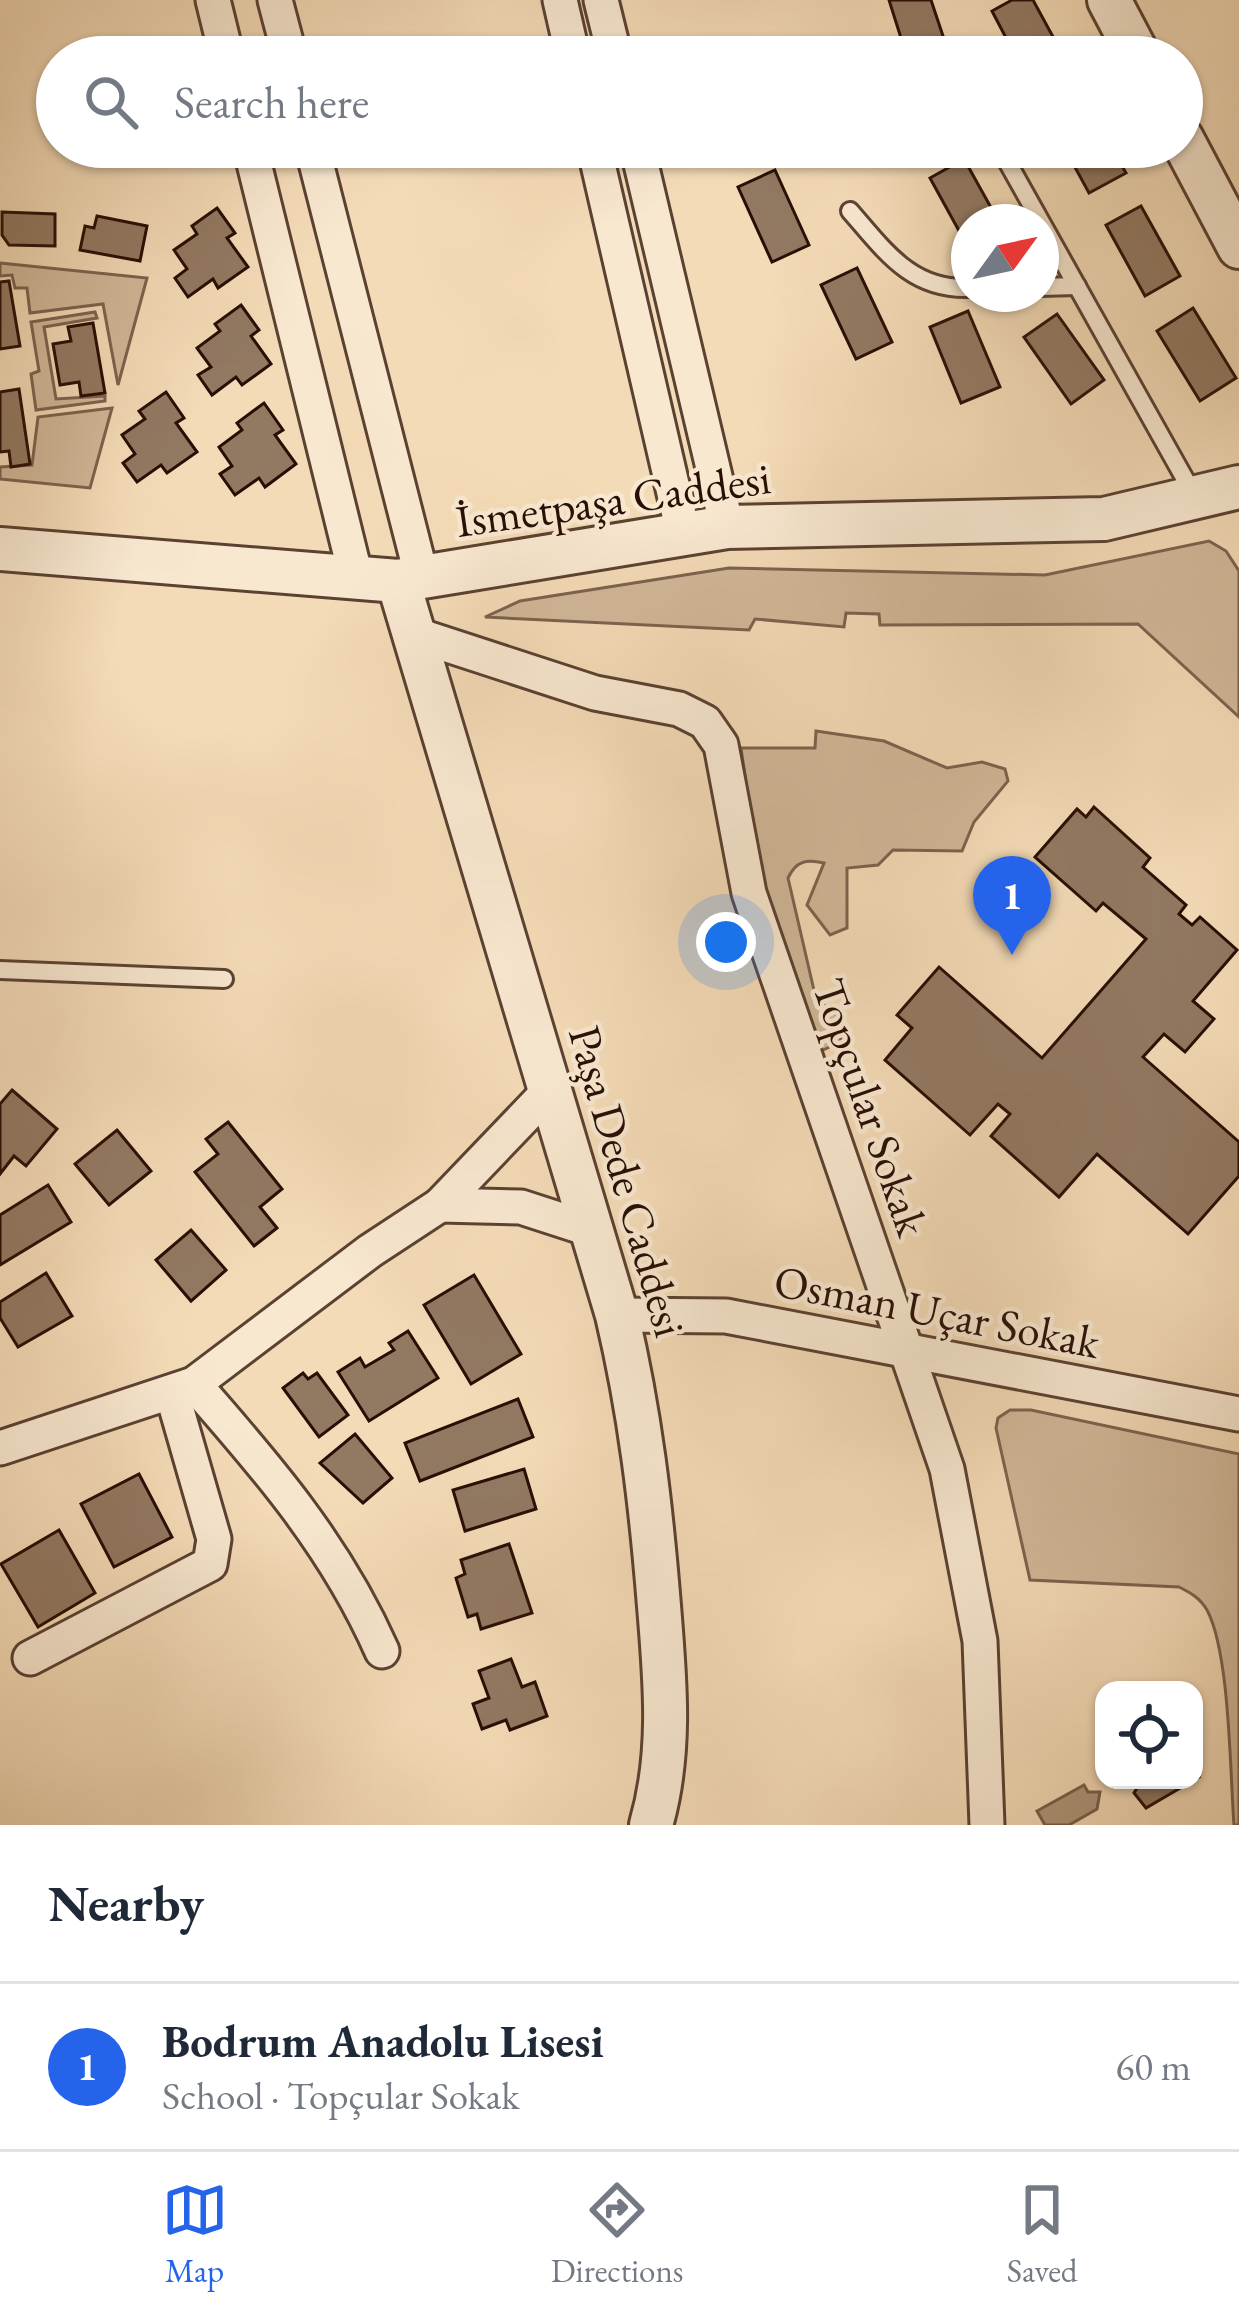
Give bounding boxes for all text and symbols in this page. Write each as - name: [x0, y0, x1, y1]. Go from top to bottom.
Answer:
- search box: [36, 36, 1203, 168]
- icon: search: [78, 69, 144, 135]
- text: Search here: [174, 73, 369, 131]
- north arrow: [951, 204, 1059, 312]
- street label: İsmetpaşa Caddesi: [452, 448, 774, 550]
- pin: 1: [973, 856, 1051, 955]
- your location: [696, 912, 756, 972]
- street label: Topçular Sokak: [800, 971, 942, 1244]
- street label: Paşa Dede Caddesi: [556, 1019, 700, 1343]
- street label: Osman Uçar Sokak: [769, 1251, 1105, 1371]
- map controls: [1095, 1681, 1203, 1789]
- button: locate: [1095, 1681, 1203, 1789]
- text: Nearby: [48, 1870, 204, 1936]
- text: Bodrum Anadolu Lisesi: [162, 2012, 604, 2070]
- text: 1: [77, 2041, 97, 2092]
- text: 60 m: [1115, 2041, 1191, 2092]
- text: School · Topçular Sokak: [162, 2070, 520, 2121]
- tab: Map: [162, 2177, 228, 2292]
- tab: Directions: [551, 2177, 684, 2292]
- tab: Saved: [1007, 2177, 1077, 2292]

